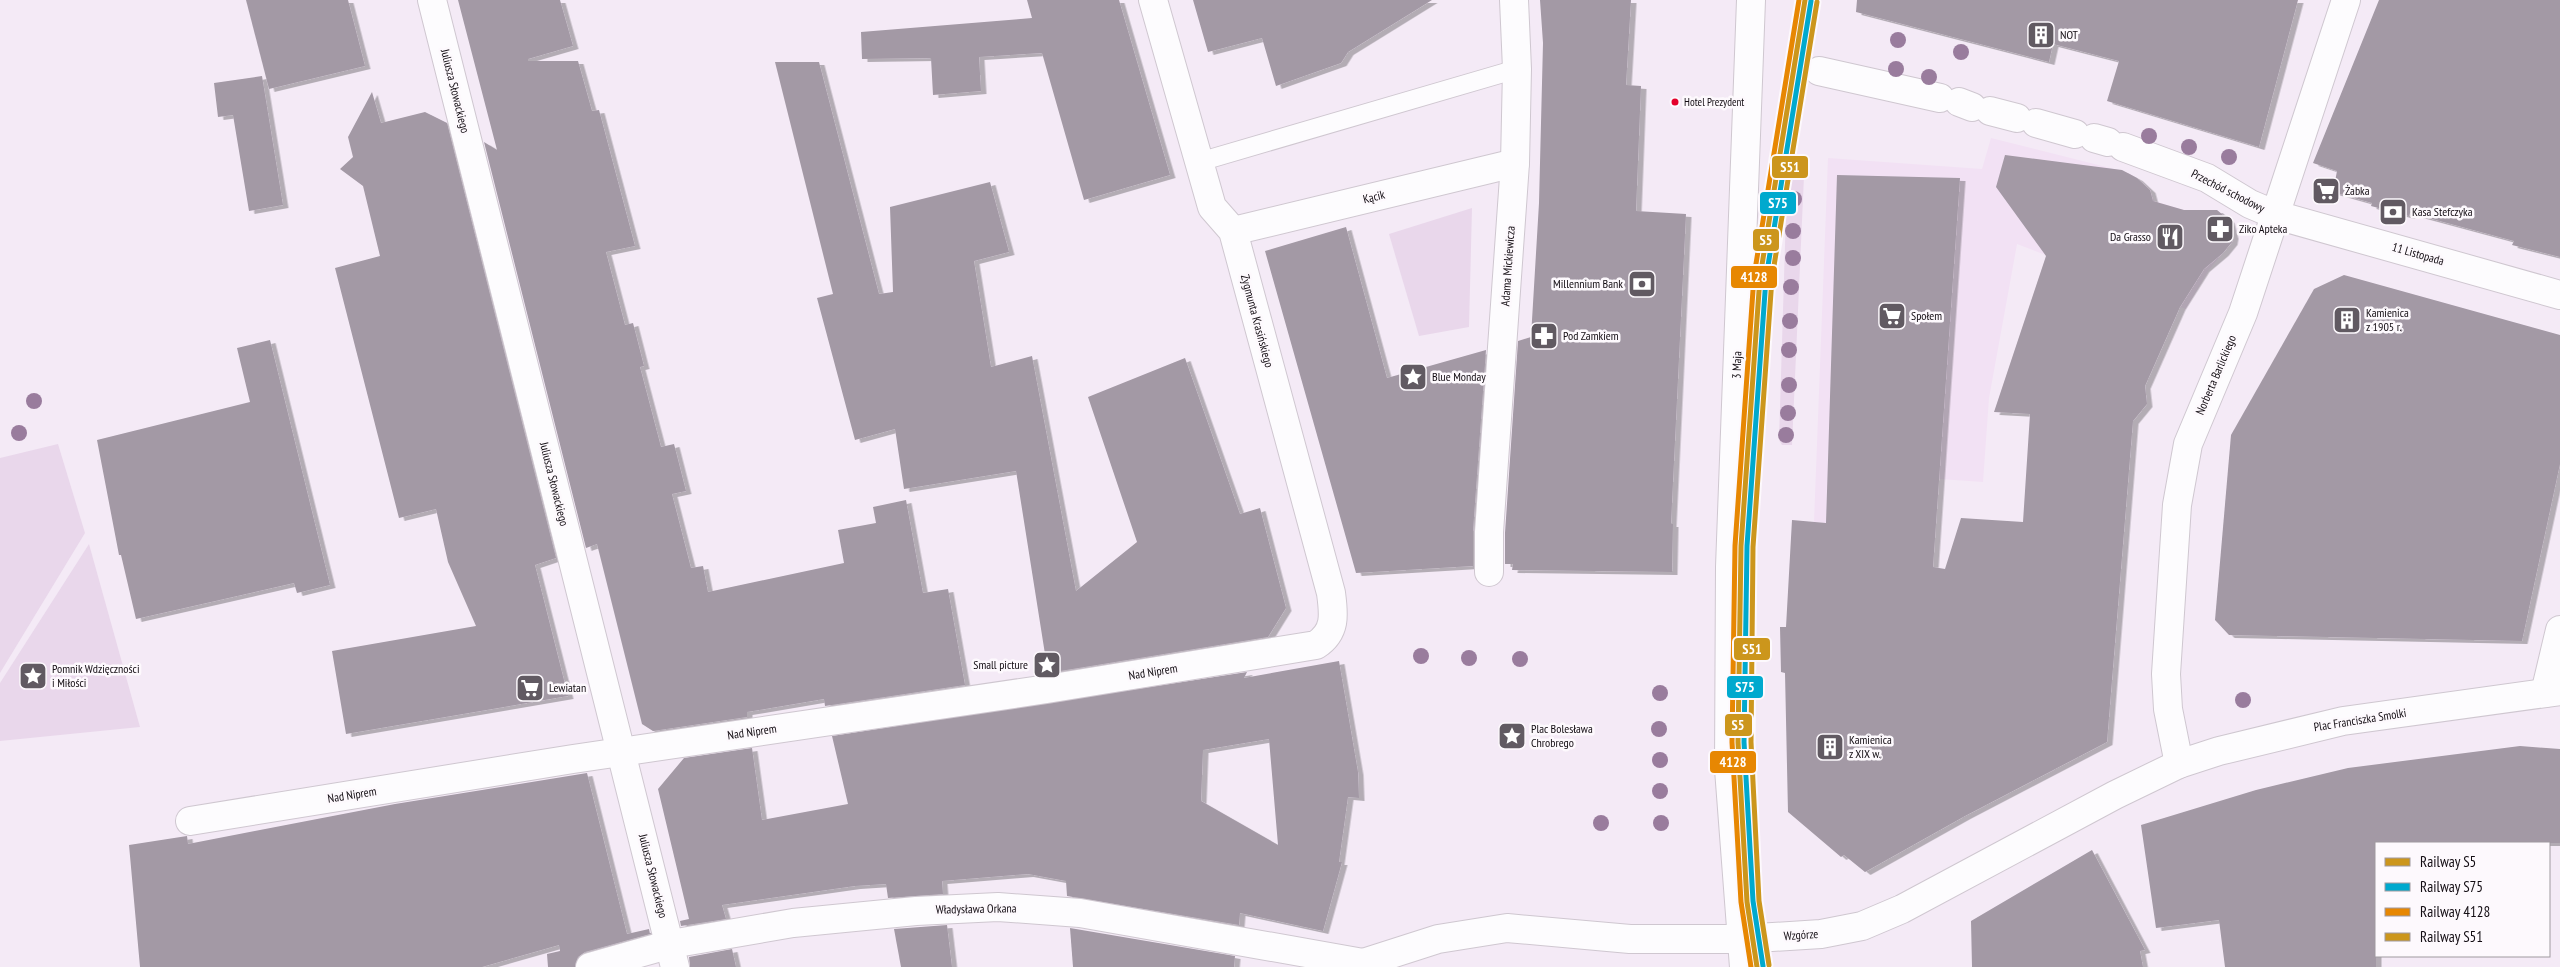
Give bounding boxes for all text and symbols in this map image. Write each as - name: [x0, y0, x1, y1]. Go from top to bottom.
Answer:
- building icon: NOT: [2026, 20, 2056, 50]
- place label: NOT: [2060, 27, 2079, 42]
- street label: Juliusza Słowackiego: [438, 46, 473, 134]
- place label: Hotel Prezydent: [1684, 95, 1744, 109]
- marker: Hotel Prezydent: [1670, 97, 1680, 107]
- line badge: S51: [1771, 155, 1809, 179]
- text: S51: [1780, 158, 1800, 176]
- street label: Przechód schodowy: [2189, 166, 2268, 216]
- supermarket icon: Żabka: [2311, 176, 2341, 206]
- place label: Żabka: [2345, 183, 2370, 198]
- street label: Kącik: [1361, 186, 1387, 206]
- line badge: S75: [1759, 191, 1797, 215]
- text: S75: [1768, 194, 1788, 212]
- bank icon: Kasa Stefczyka: [2378, 197, 2408, 227]
- place label: Kasa Stefczyka: [2412, 204, 2473, 219]
- pharmacy icon: Ziko Apteka: [2205, 214, 2235, 244]
- place label: Ziko Apteka: [2239, 221, 2288, 236]
- restaurant icon: Da Grasso: [2155, 222, 2185, 252]
- street label: Adama Mickiewicza: [1497, 225, 1518, 307]
- line badge: S5: [1752, 228, 1780, 252]
- place label: Da Grasso: [2110, 229, 2151, 244]
- text: S5: [1760, 231, 1772, 249]
- street label: 11 Listopada: [2390, 239, 2446, 268]
- line badge: 4128: [1730, 265, 1778, 289]
- text: 4128: [1741, 268, 1767, 286]
- bank icon: Millennium Bank: [1627, 269, 1657, 299]
- street label: Zygmunta Krasińskiego: [1238, 273, 1277, 369]
- place label: Millennium Bank: [1553, 276, 1623, 291]
- supermarket icon: Społem: [1877, 301, 1907, 331]
- building icon: Kamienica z 1905 r.: [2332, 305, 2362, 335]
- place label: Kamienica z 1905 r.: [2366, 305, 2409, 334]
- place label: Społem: [1911, 308, 1942, 323]
- pharmacy icon: Pod Zamkiem: [1529, 321, 1559, 351]
- place label: Pod Zamkiem: [1563, 328, 1619, 343]
- street label: Norberta Barlickiego: [2192, 333, 2239, 417]
- street label: 3 Maja: [1729, 351, 1744, 379]
- place icon: Blue Monday: [1398, 362, 1428, 392]
- place label: Blue Monday: [1432, 369, 1486, 384]
- street label: Juliusza Słowackiego: [537, 439, 572, 527]
- line badge: S51: [1733, 637, 1771, 661]
- text: S51: [1742, 640, 1762, 658]
- place icon: Small picture: [1032, 650, 1062, 680]
- place label: Small picture: [973, 657, 1028, 672]
- street label: Nad Niprem: [1127, 660, 1179, 683]
- place icon: Pomnik Wdzięczności i Miłości: [18, 661, 48, 691]
- place label: Pomnik Wdzięczności i Miłości: [52, 661, 139, 690]
- supermarket icon: Lewiatan: [515, 673, 545, 703]
- line badge: S75: [1726, 675, 1764, 699]
- text: S75: [1735, 678, 1755, 696]
- place label: Lewiatan: [549, 680, 586, 695]
- street label: Plac Franciszka Smolki: [2313, 705, 2407, 734]
- line badge: S5: [1724, 713, 1753, 737]
- text: S5: [1732, 716, 1744, 734]
- street label: Nad Niprem: [726, 721, 778, 742]
- place icon: Plac Bolesława Chrobrego: [1497, 721, 1527, 751]
- place label: Plac Bolesława Chrobrego: [1531, 721, 1593, 750]
- building icon: Kamienica z XIX w.: [1815, 732, 1845, 762]
- place label: Kamienica z XIX w.: [1849, 732, 1892, 761]
- line badge: 4128: [1709, 750, 1757, 774]
- text: 4128: [1720, 753, 1746, 771]
- street label: Nad Niprem: [326, 783, 378, 806]
- street label: Juliusza Słowackiego: [636, 831, 671, 919]
- legend: [2375, 842, 2550, 957]
- text: Railway S5: [2420, 852, 2476, 871]
- text: Railway S75: [2420, 877, 2483, 896]
- street label: Władysława Orkana: [935, 900, 1017, 917]
- text: Railway 4128: [2420, 902, 2490, 921]
- street label: Wzgórze: [1783, 926, 1819, 943]
- text: Railway S51: [2420, 927, 2483, 946]

